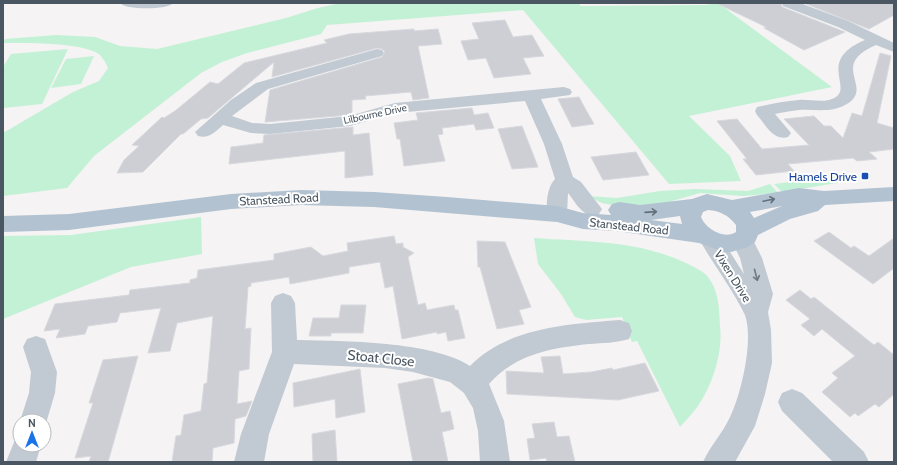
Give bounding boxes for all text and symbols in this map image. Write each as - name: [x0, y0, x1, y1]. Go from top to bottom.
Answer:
- street label: Lilbourne Drive: [342, 101, 408, 127]
- place label: Hamels Drive: [789, 169, 857, 184]
- marker: Hamels Drive: [860, 171, 870, 181]
- street label: Stanstead Road: [239, 189, 319, 209]
- one-way arrow: [762, 195, 775, 203]
- one-way arrow: [644, 208, 657, 215]
- street label: Stanstead Road: [589, 214, 669, 238]
- street label: Vixen Drive: [711, 247, 755, 305]
- one-way arrow: [753, 269, 760, 282]
- street label: Stoat Close: [347, 346, 415, 370]
- north arrow: [12, 413, 52, 453]
- text: N: [28, 416, 36, 430]

